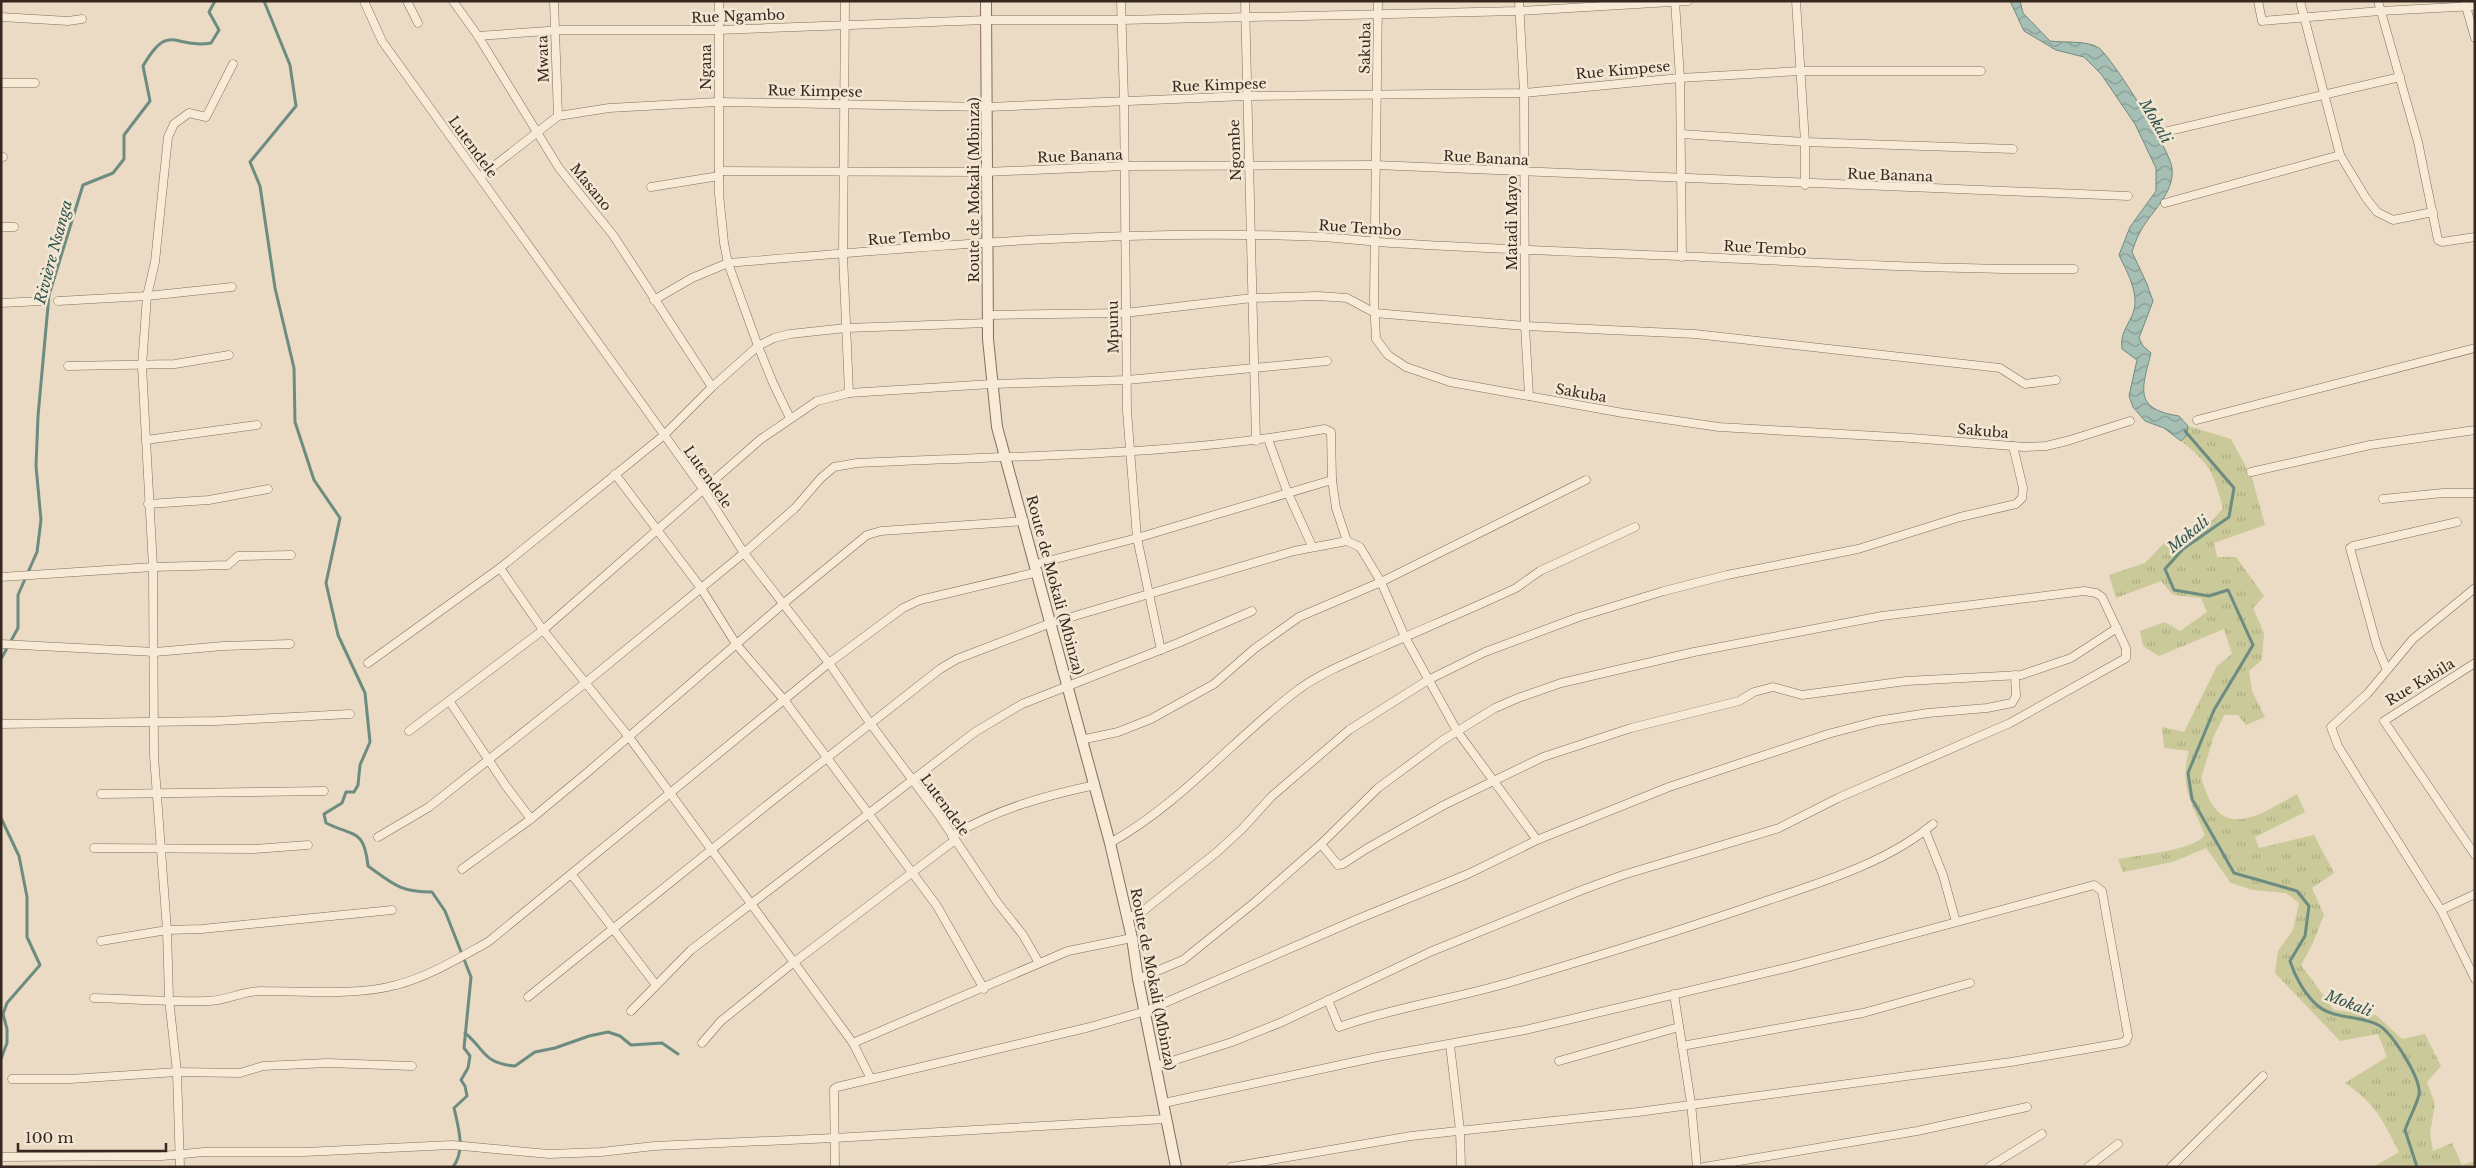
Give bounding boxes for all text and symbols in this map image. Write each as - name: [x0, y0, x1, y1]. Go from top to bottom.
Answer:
- street label: Rue Ngambo: [691, 5, 785, 27]
- street label: Sakuba: [1356, 22, 1374, 74]
- street label: Mwata: [533, 35, 553, 83]
- street label: Ngana: [697, 44, 715, 90]
- street label: Rue Kimpese: [1575, 57, 1671, 83]
- street label: Rue Kimpese: [1171, 74, 1267, 96]
- street label: Rue Kimpese: [767, 81, 863, 101]
- water label: Mokali: [2135, 94, 2177, 148]
- street label: Route de Mokali (Mbinza): [965, 97, 983, 283]
- street label: Lutendele: [444, 112, 502, 182]
- street label: Ngombe: [1225, 119, 1245, 181]
- street label: Rue Banana: [1037, 146, 1123, 166]
- street label: Rue Banana: [1443, 147, 1530, 169]
- street label: Masano: [566, 160, 616, 214]
- street label: Rue Banana: [1847, 165, 1933, 185]
- street label: Matadi Mayo: [1503, 176, 1521, 270]
- water label: Rivière Nsanga: [30, 198, 76, 307]
- street label: Rue Tembo: [1318, 216, 1402, 240]
- street label: Rue Tembo: [867, 225, 951, 249]
- street label: Rue Tembo: [1723, 237, 1807, 259]
- street label: Mpunu: [1104, 300, 1122, 354]
- street label: Sakuba: [1554, 380, 1608, 406]
- street label: Sakuba: [1956, 420, 2010, 442]
- street label: Lutendele: [680, 442, 736, 512]
- street label: Route de Mokali (Mbinza): [1022, 493, 1088, 677]
- water label: Mokali: [2162, 511, 2214, 557]
- street label: Rue Kabila: [2382, 654, 2458, 710]
- street label: Lutendele: [916, 770, 974, 840]
- street label: Route de Mokali (Mbinza): [1126, 886, 1180, 1072]
- water label: Mokali: [2322, 985, 2376, 1021]
- scale bar: [18, 1120, 165, 1152]
- text: 100 m: [25, 1128, 74, 1147]

